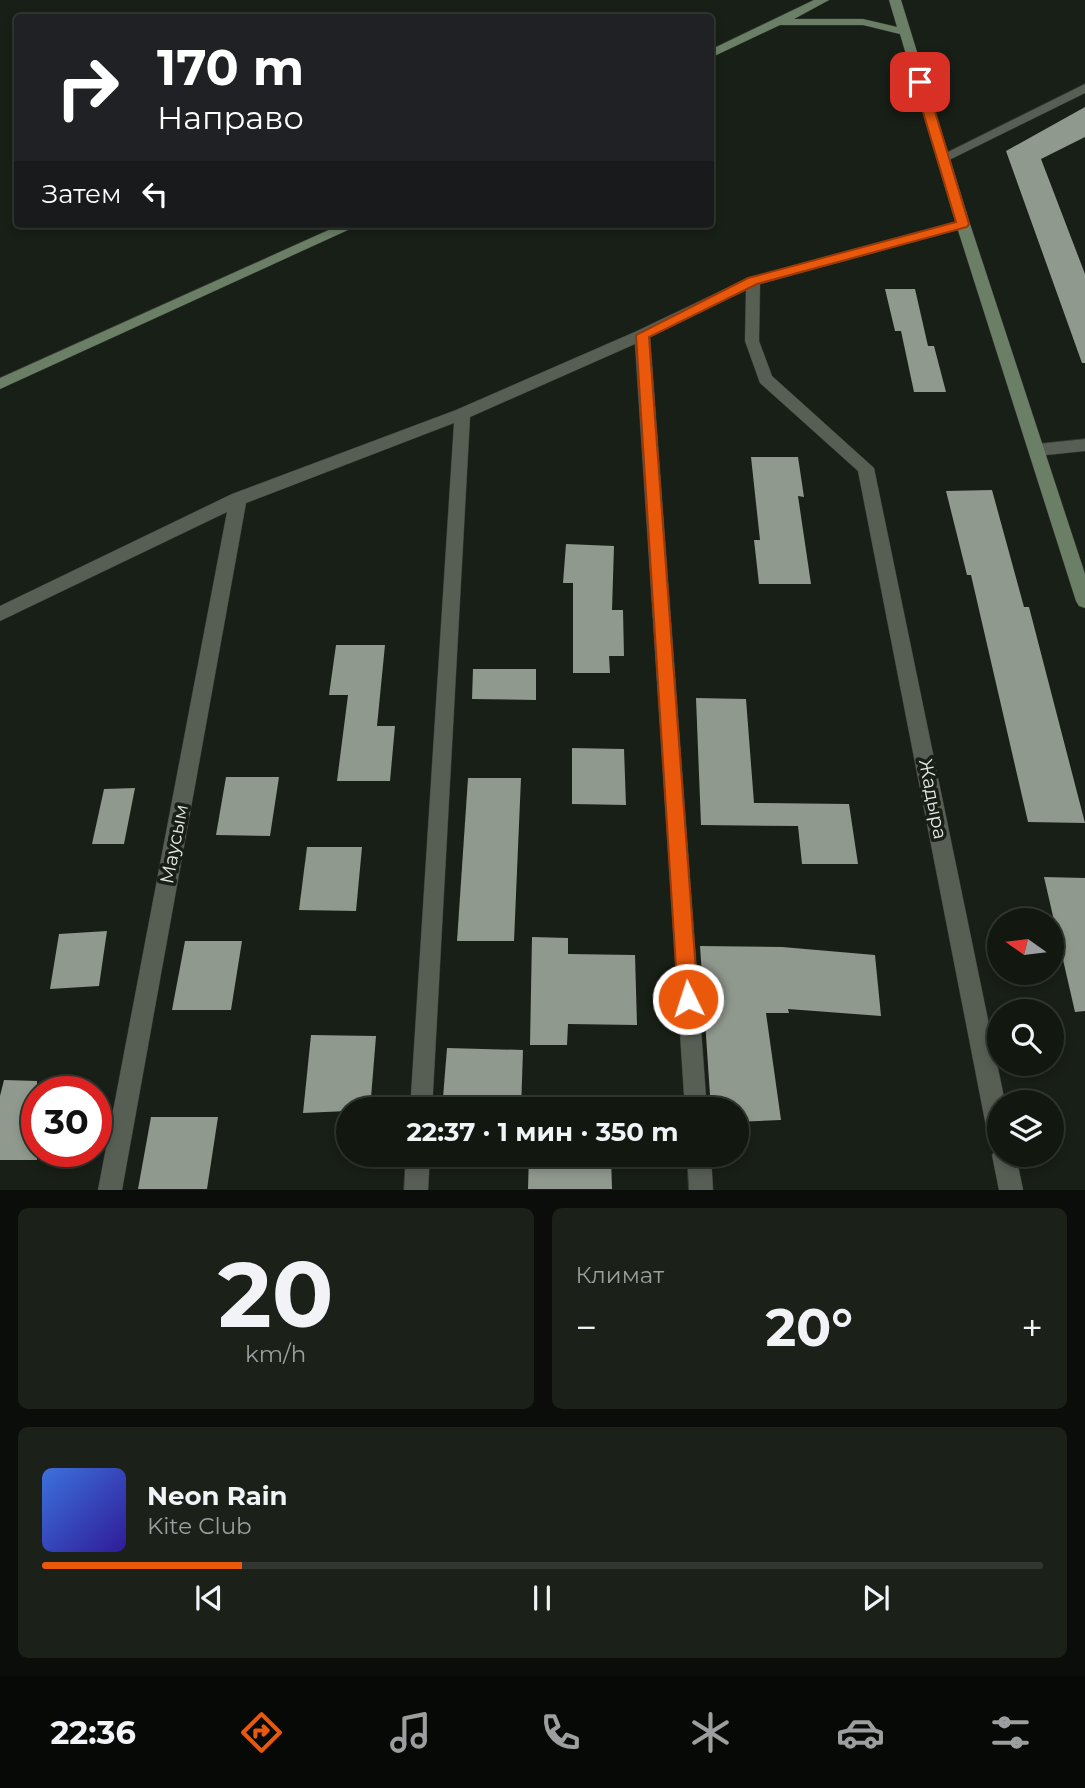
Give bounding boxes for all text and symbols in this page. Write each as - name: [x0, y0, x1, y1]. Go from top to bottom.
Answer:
- text: 170 m: [157, 38, 304, 97]
- icon: right: [42, 42, 133, 133]
- pin: [890, 52, 950, 112]
- icon: arrive: [901, 63, 939, 101]
- text: Направо: [157, 98, 304, 137]
- icon: left: [136, 175, 174, 213]
- text: Затем: [42, 178, 122, 210]
- street label: Жадыра: [914, 757, 952, 841]
- street label: Маусым: [155, 802, 193, 886]
- north arrow: [987, 908, 1064, 985]
- map controls: [987, 908, 1064, 1167]
- position arrow: [651, 962, 725, 1036]
- button: search: [987, 999, 1064, 1076]
- speed limit sign: 30: [21, 1076, 112, 1167]
- button: layers: [987, 1090, 1064, 1167]
- text: 22:37 · 1 мин · 350 m: [406, 1116, 679, 1148]
- text: 20: [218, 1239, 333, 1350]
- text: Климат: [576, 1261, 664, 1289]
- text: 20°: [765, 1296, 853, 1359]
- text: −: [576, 1304, 597, 1351]
- text: +: [1021, 1304, 1043, 1351]
- text: km/h: [245, 1340, 306, 1368]
- text: Neon Rain: [147, 1480, 288, 1512]
- text: Kite Club: [147, 1512, 252, 1540]
- icon: previous: [190, 1579, 228, 1617]
- icon: pause: [523, 1579, 561, 1617]
- icon: next: [857, 1579, 895, 1617]
- icon: directions: [237, 1708, 286, 1757]
- icon: music: [386, 1708, 435, 1757]
- icon: phone: [536, 1708, 585, 1757]
- icon: climate: [686, 1708, 735, 1757]
- icon: car: [836, 1708, 885, 1757]
- icon: filters: [986, 1708, 1035, 1757]
- text: 22:36: [50, 1713, 136, 1752]

